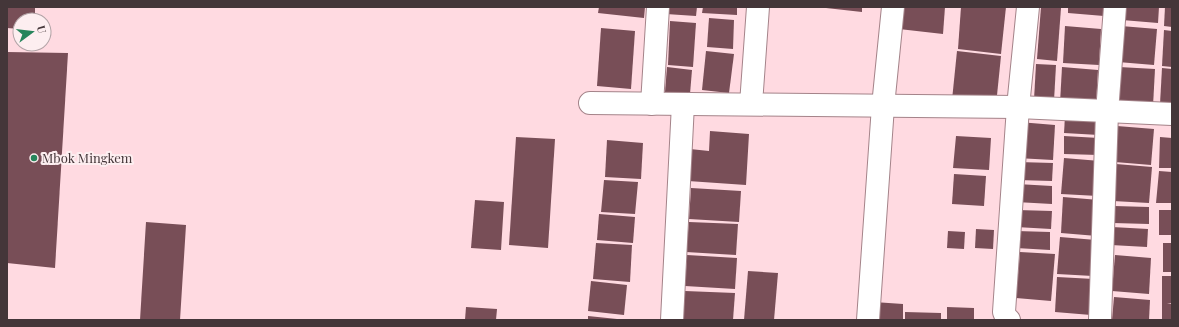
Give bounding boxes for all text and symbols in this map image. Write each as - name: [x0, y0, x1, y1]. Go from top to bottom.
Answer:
- north arrow: [12, 12, 52, 52]
- text: U: [34, 24, 50, 35]
- place label: Mbok Mingkem: [42, 149, 133, 166]
- marker: Mbok Mingkem: [29, 153, 39, 163]

